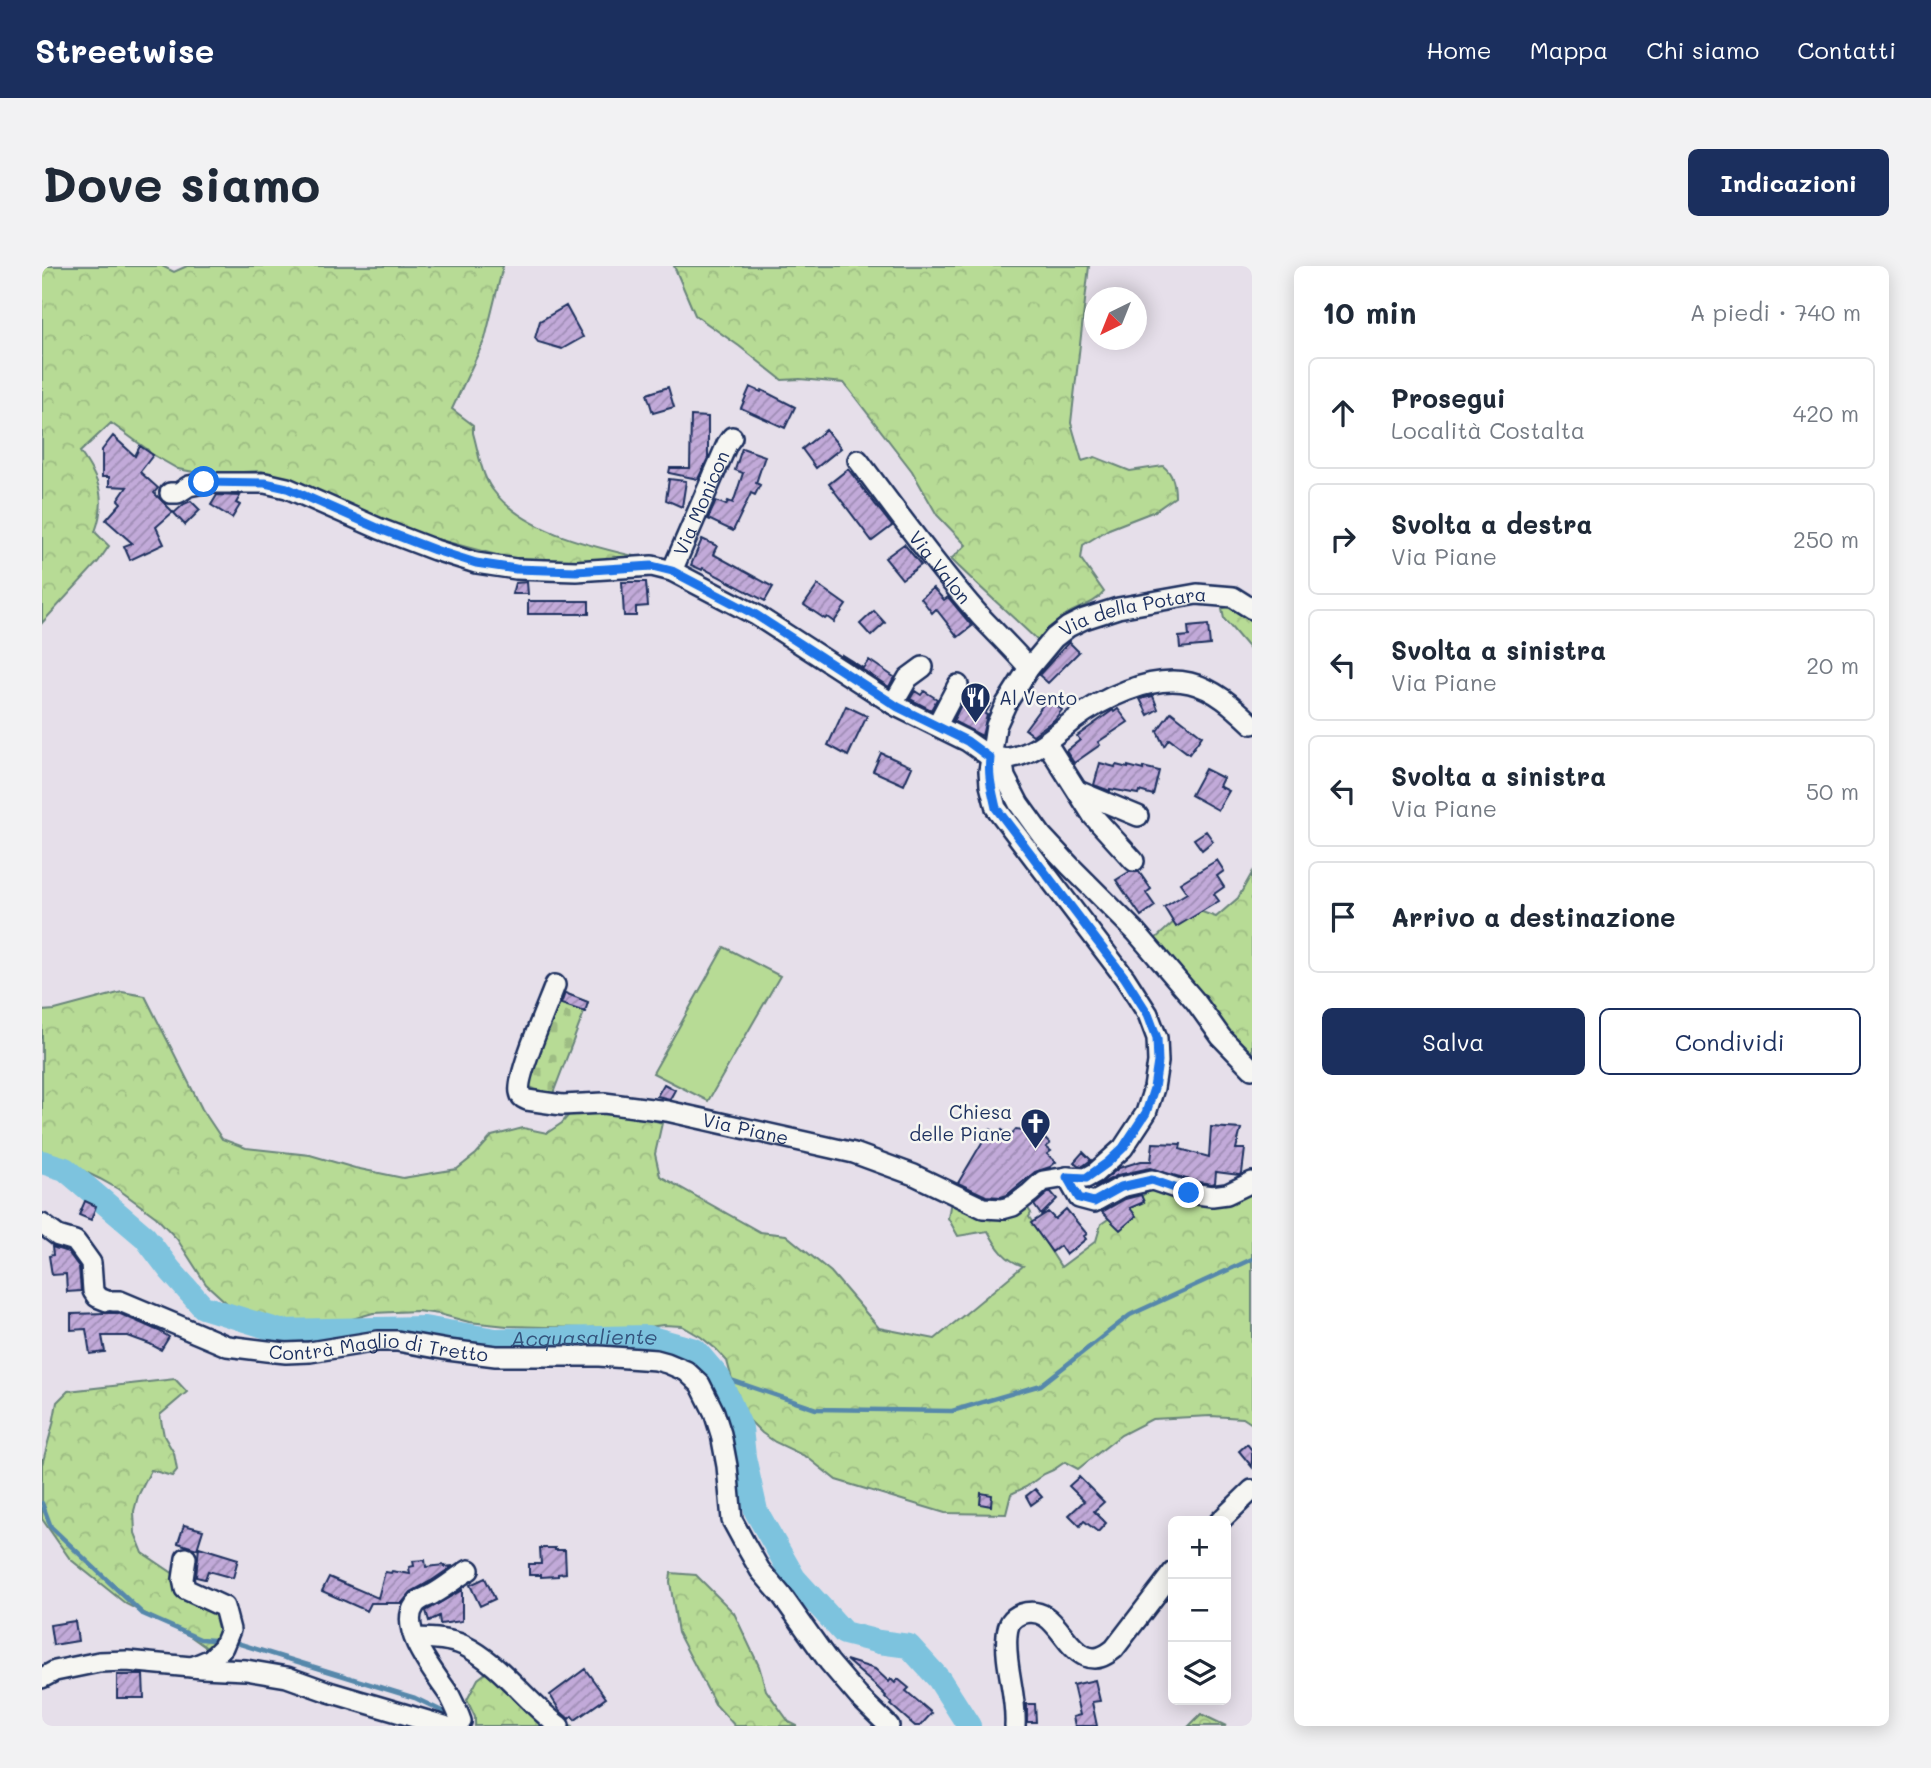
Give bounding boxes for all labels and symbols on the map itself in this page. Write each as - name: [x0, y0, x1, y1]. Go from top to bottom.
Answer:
- north arrow: [1084, 287, 1147, 350]
- street label: Via Monicon: [667, 447, 735, 559]
- route start: [188, 466, 219, 497]
- street label: Via Valon: [904, 525, 977, 609]
- street label: Via della Potara: [1053, 581, 1208, 642]
- restaurant icon: Al Vento: [959, 681, 993, 725]
- place label: Al Vento: [999, 685, 1077, 710]
- place label: Chiesa delle Piane: [909, 1099, 1012, 1146]
- street label: Via Piane: [700, 1106, 791, 1150]
- church icon: Chiesa delle Piane: [1018, 1106, 1052, 1150]
- route end: [1173, 1177, 1204, 1208]
- water label: Acquasaliente: [511, 1322, 661, 1352]
- street label: Contrà Maglio di Tretto: [268, 1328, 490, 1367]

